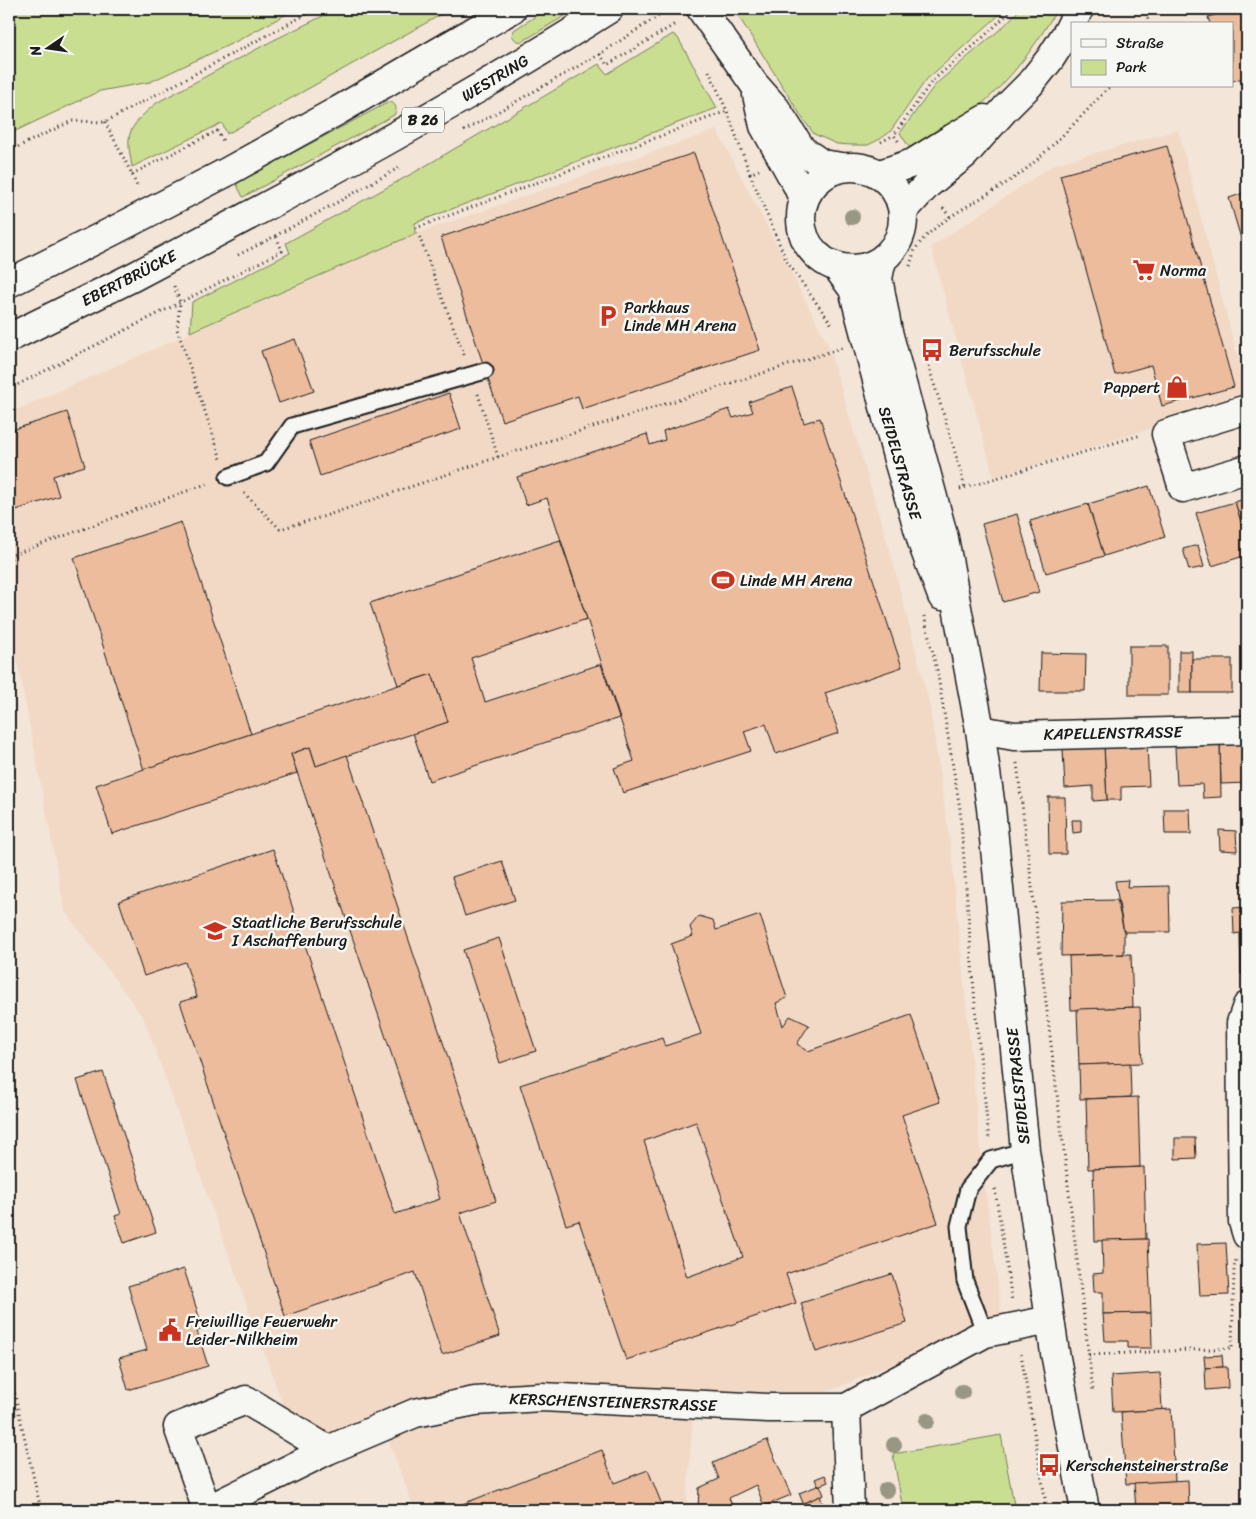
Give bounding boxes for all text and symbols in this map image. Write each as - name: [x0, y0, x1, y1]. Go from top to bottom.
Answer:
- north arrow: [22, 22, 72, 72]
- legend: [1071, 22, 1234, 88]
- text: Straße: [1116, 30, 1164, 56]
- text: N: [22, 43, 49, 59]
- street label: WESTRING: [455, 46, 535, 110]
- text: Park: [1116, 54, 1147, 80]
- road number: B 26: [402, 108, 444, 132]
- street label: EBERTBRÜCKE: [76, 241, 183, 315]
- place label: Norma: [1160, 256, 1207, 285]
- supermarket icon: Norma: [1131, 257, 1157, 283]
- place label: Parkhaus Linde MH Arena: [624, 293, 737, 340]
- parking icon: Parkhaus Linde MH Arena: [595, 303, 621, 329]
- place label: Berufsschule: [949, 336, 1041, 365]
- bus stop icon: Berufsschule: [919, 337, 945, 363]
- place label: Pappert: [1104, 373, 1160, 402]
- shop icon: Pappert: [1164, 374, 1190, 400]
- street label: SEIDELSTRASSE: [870, 403, 930, 524]
- place label: Linde MH Arena: [740, 566, 853, 595]
- sports icon: Linde MH Arena: [710, 567, 736, 593]
- street label: KAPELLENSTRASSE: [1043, 717, 1184, 749]
- place label: Staatliche Berufsschule I Aschaffenburg: [231, 908, 402, 955]
- school or university icon: Staatliche Berufsschule I Aschaffenburg: [202, 918, 228, 944]
- street label: SEIDELSTRASSE: [997, 1025, 1039, 1146]
- place label: Freiwillige Feuerwehr Leider-Nilkheim: [186, 1307, 338, 1354]
- public building icon: Freiwillige Feuerwehr Leider-Nilkheim: [157, 1317, 183, 1343]
- street label: KERSCHENSTEINERSTRASSE: [509, 1384, 718, 1420]
- place label: Kerschensteinerstraße: [1066, 1451, 1228, 1480]
- bus stop icon: Kerschensteinerstraße: [1036, 1452, 1062, 1478]

